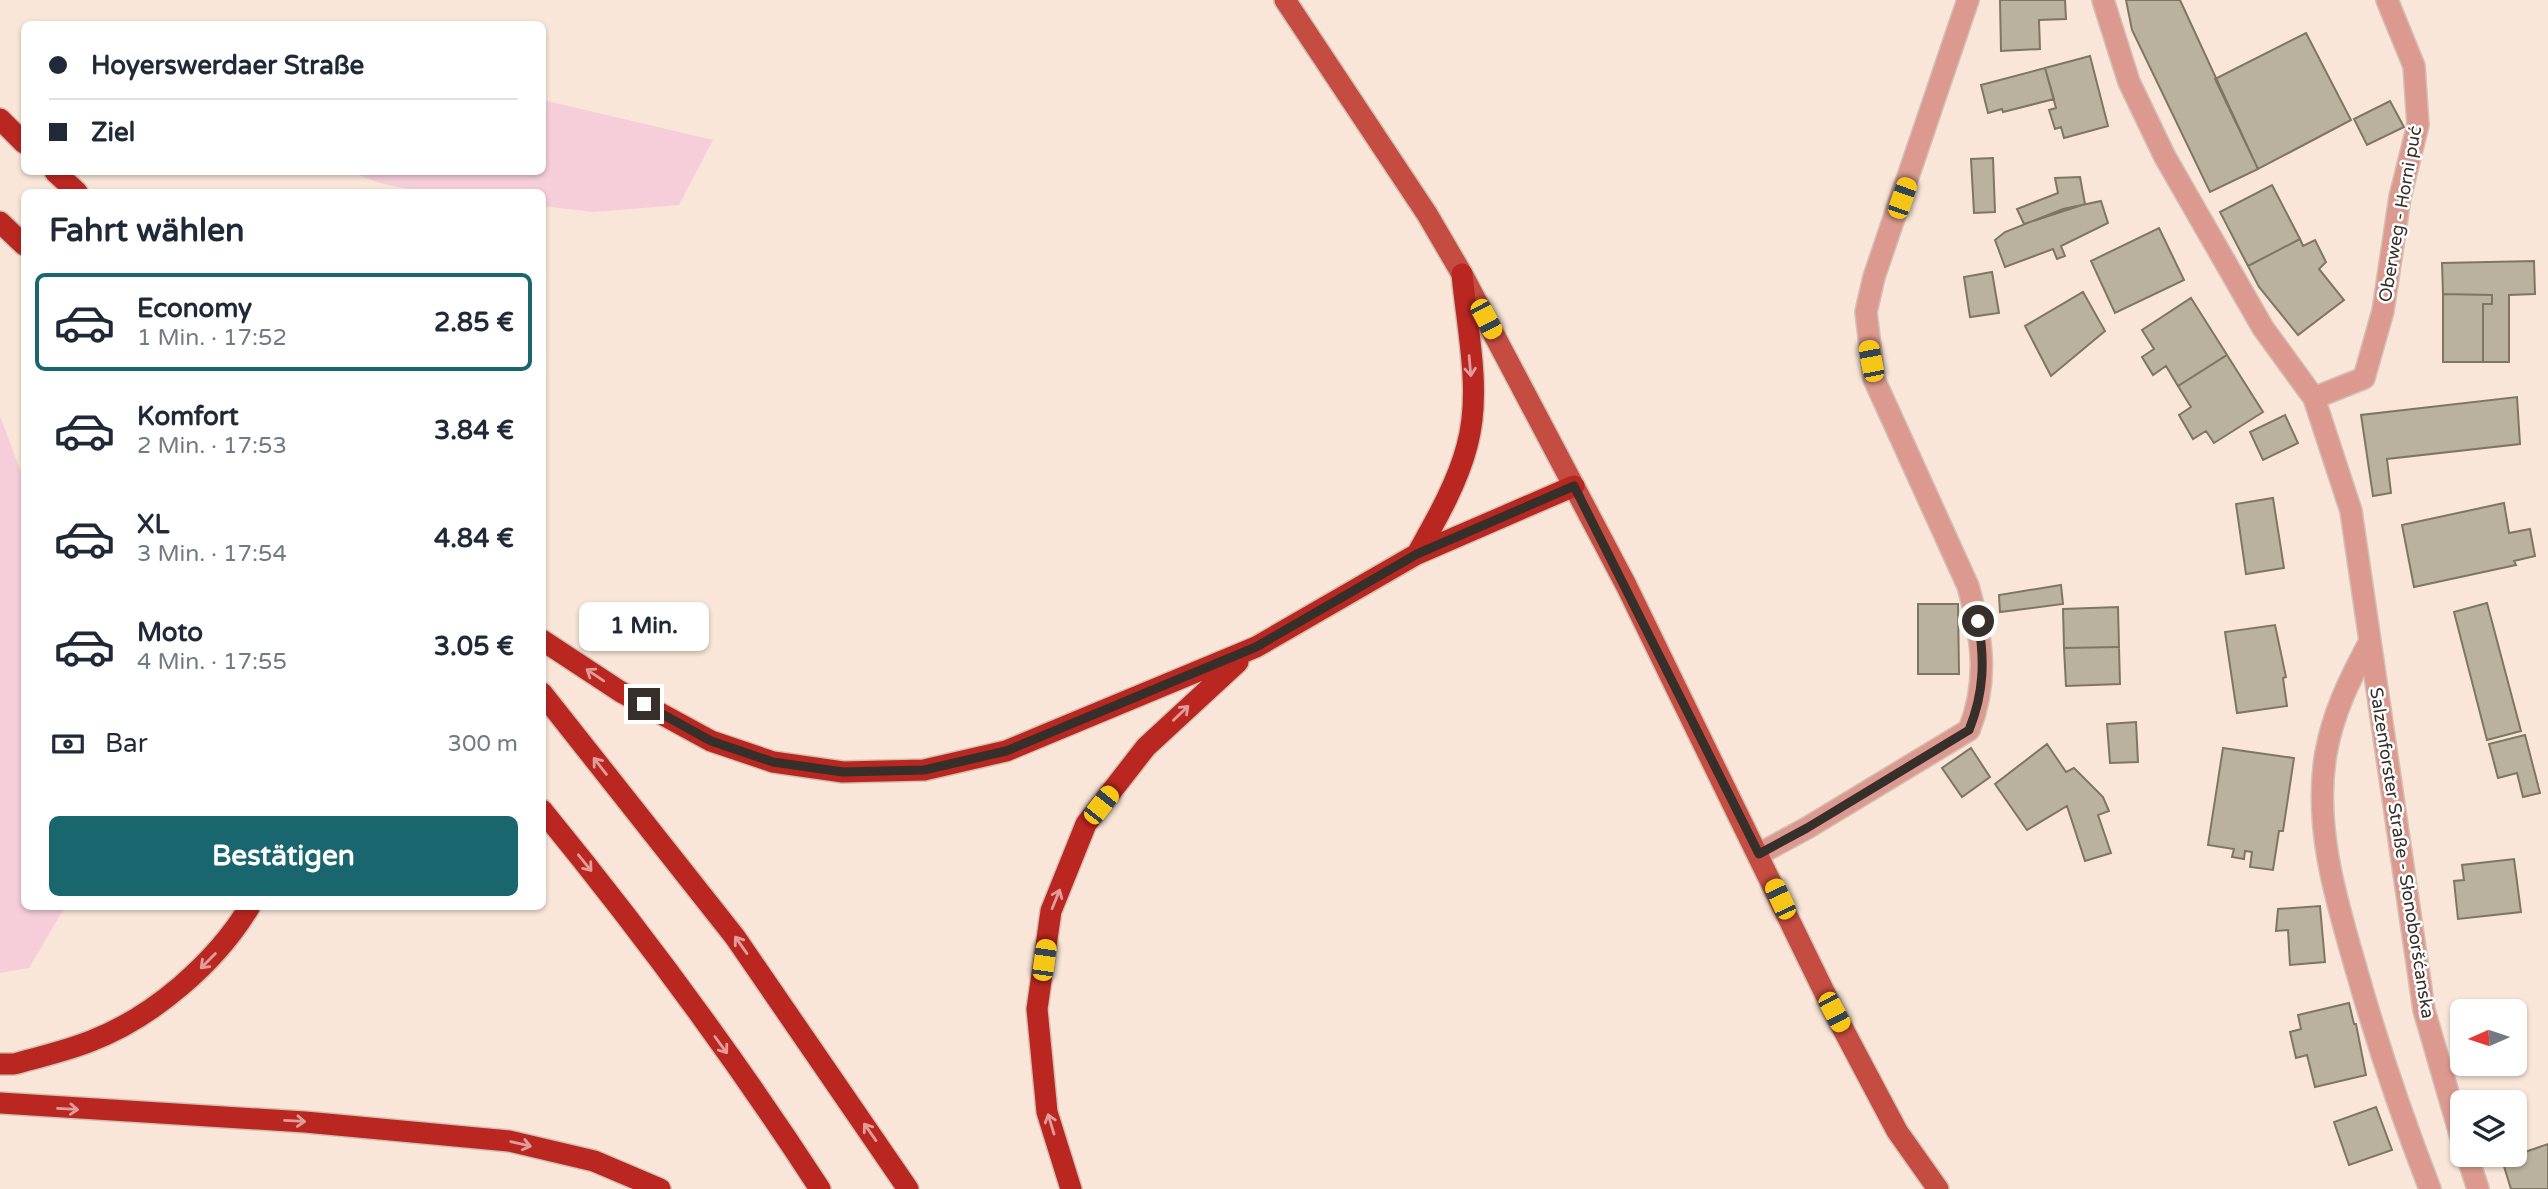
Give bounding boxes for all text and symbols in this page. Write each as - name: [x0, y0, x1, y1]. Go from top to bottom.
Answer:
- text: Hoyerswerdaer Straße: [91, 50, 364, 81]
- text: Ziel: [91, 117, 135, 148]
- street label: Oberweg - Horni puć: [2374, 124, 2426, 304]
- car: [1886, 175, 1919, 221]
- text: Fahrt wählen: [49, 212, 245, 250]
- icon: car: [53, 291, 116, 354]
- text: Economy: [137, 293, 252, 324]
- car: [1467, 296, 1506, 342]
- text: 2.85 €: [434, 307, 514, 338]
- text: 1 Min. · 17:52: [137, 324, 287, 352]
- car: [1857, 338, 1886, 384]
- one-way arrow: [1464, 355, 1477, 377]
- icon: car: [53, 399, 116, 462]
- text: Komfort: [137, 401, 239, 432]
- text: 3.84 €: [434, 415, 514, 446]
- text: 2 Min. · 17:53: [137, 432, 287, 460]
- icon: car: [53, 507, 116, 570]
- text: XL: [137, 509, 169, 540]
- text: 4.84 €: [434, 523, 514, 554]
- text: 3 Min. · 17:54: [137, 540, 287, 568]
- callout: 1 Min.: [579, 602, 709, 652]
- route start: [1962, 605, 1994, 637]
- text: 1 Min.: [610, 612, 678, 640]
- icon: car: [53, 615, 116, 678]
- text: Moto: [137, 617, 203, 648]
- text: 3.05 €: [434, 631, 514, 662]
- text: 4 Min. · 17:55: [137, 648, 287, 676]
- one-way arrow: [586, 668, 605, 682]
- street label: Salzenforster Straße - Słonoboršćanska: [2365, 686, 2439, 1020]
- route end: [628, 688, 660, 720]
- one-way arrow: [1172, 704, 1189, 721]
- icon: cash: [49, 725, 87, 763]
- text: Bar: [105, 728, 148, 759]
- text: 300 m: [448, 730, 518, 758]
- one-way arrow: [593, 757, 608, 776]
- car: [1080, 782, 1123, 828]
- button: Bestätigen: [49, 816, 518, 896]
- one-way arrow: [578, 853, 593, 871]
- car: [1762, 876, 1799, 922]
- one-way arrow: [1050, 889, 1063, 911]
- one-way arrow: [734, 936, 748, 955]
- car: [1031, 938, 1058, 982]
- one-way arrow: [200, 952, 217, 969]
- car: [1815, 989, 1854, 1035]
- north arrow: [2450, 999, 2527, 1076]
- map controls: [2450, 999, 2527, 1167]
- one-way arrow: [714, 1035, 728, 1054]
- button: layers: [2450, 1090, 2527, 1167]
- one-way arrow: [56, 1102, 79, 1115]
- one-way arrow: [1043, 1113, 1056, 1135]
- one-way arrow: [283, 1115, 306, 1128]
- one-way arrow: [863, 1123, 877, 1142]
- one-way arrow: [509, 1138, 532, 1152]

